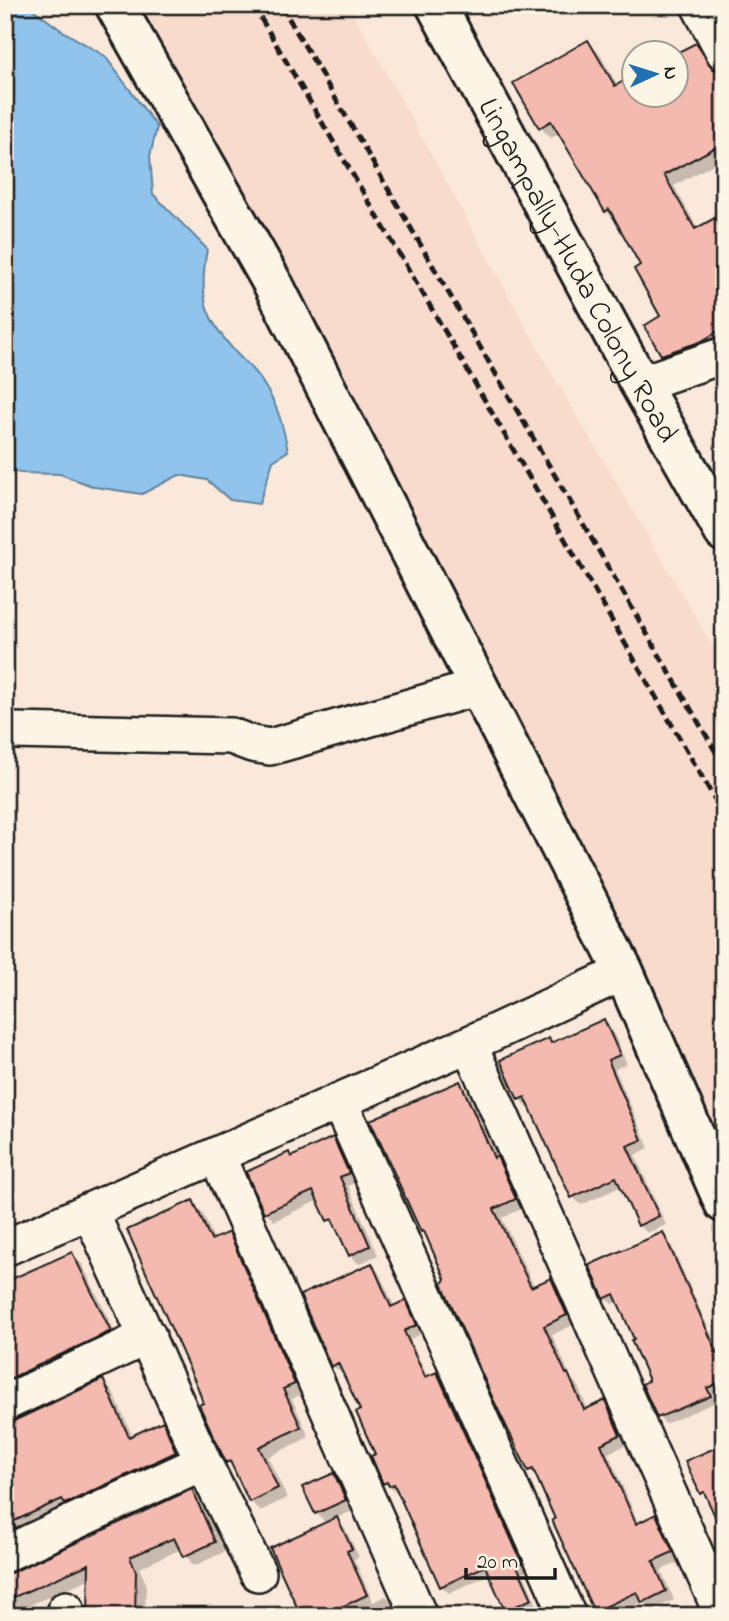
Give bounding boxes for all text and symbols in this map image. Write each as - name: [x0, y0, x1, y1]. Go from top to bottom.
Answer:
- north arrow: [620, 38, 690, 108]
- text: N: [656, 66, 683, 81]
- street label: Lingampally-Huda Colony Road: [465, 91, 688, 452]
- scale bar: [466, 1537, 556, 1581]
- text: 20 m: [477, 1548, 518, 1578]

